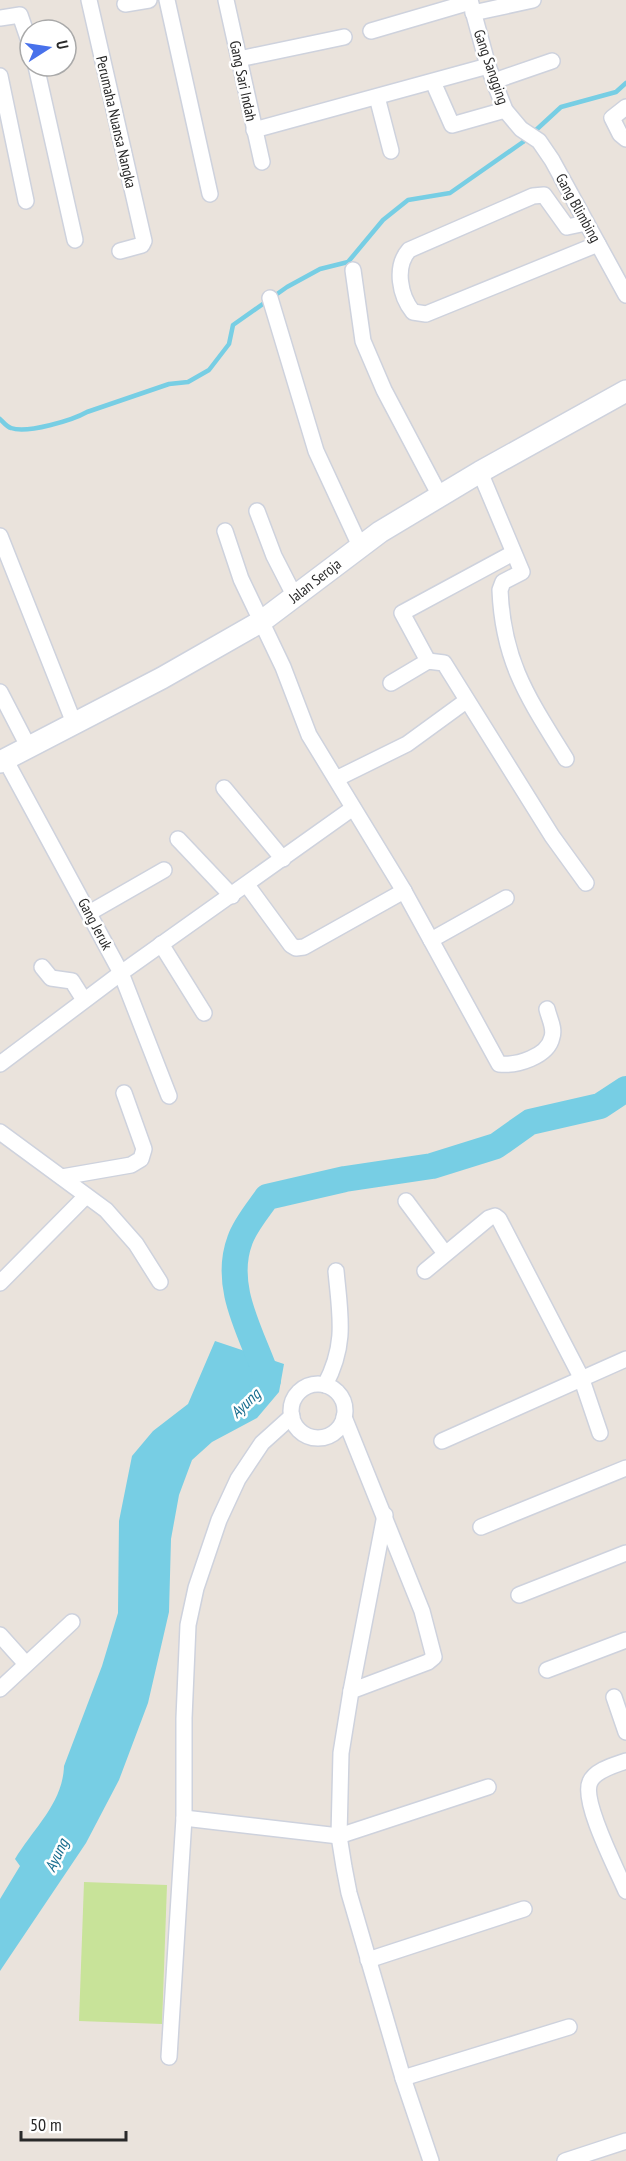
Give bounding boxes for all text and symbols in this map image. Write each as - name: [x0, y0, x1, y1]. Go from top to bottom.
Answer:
- north arrow: [18, 18, 78, 78]
- street label: Gang Sangging: [470, 27, 513, 107]
- text: U: [52, 39, 73, 51]
- street label: Gang Sari Indah: [226, 39, 261, 123]
- street label: Perumaha Nuansa Nangka: [92, 54, 141, 190]
- street label: Gang Blimbing: [552, 170, 605, 246]
- street label: Jalan Seroja: [284, 554, 345, 608]
- street label: Gang Jeruk: [74, 895, 117, 953]
- water label: Ayung: [226, 1383, 265, 1422]
- water label: Ayung: [40, 1834, 73, 1875]
- scale bar: [21, 2104, 126, 2142]
- text: 50 m: [30, 2113, 62, 2136]

